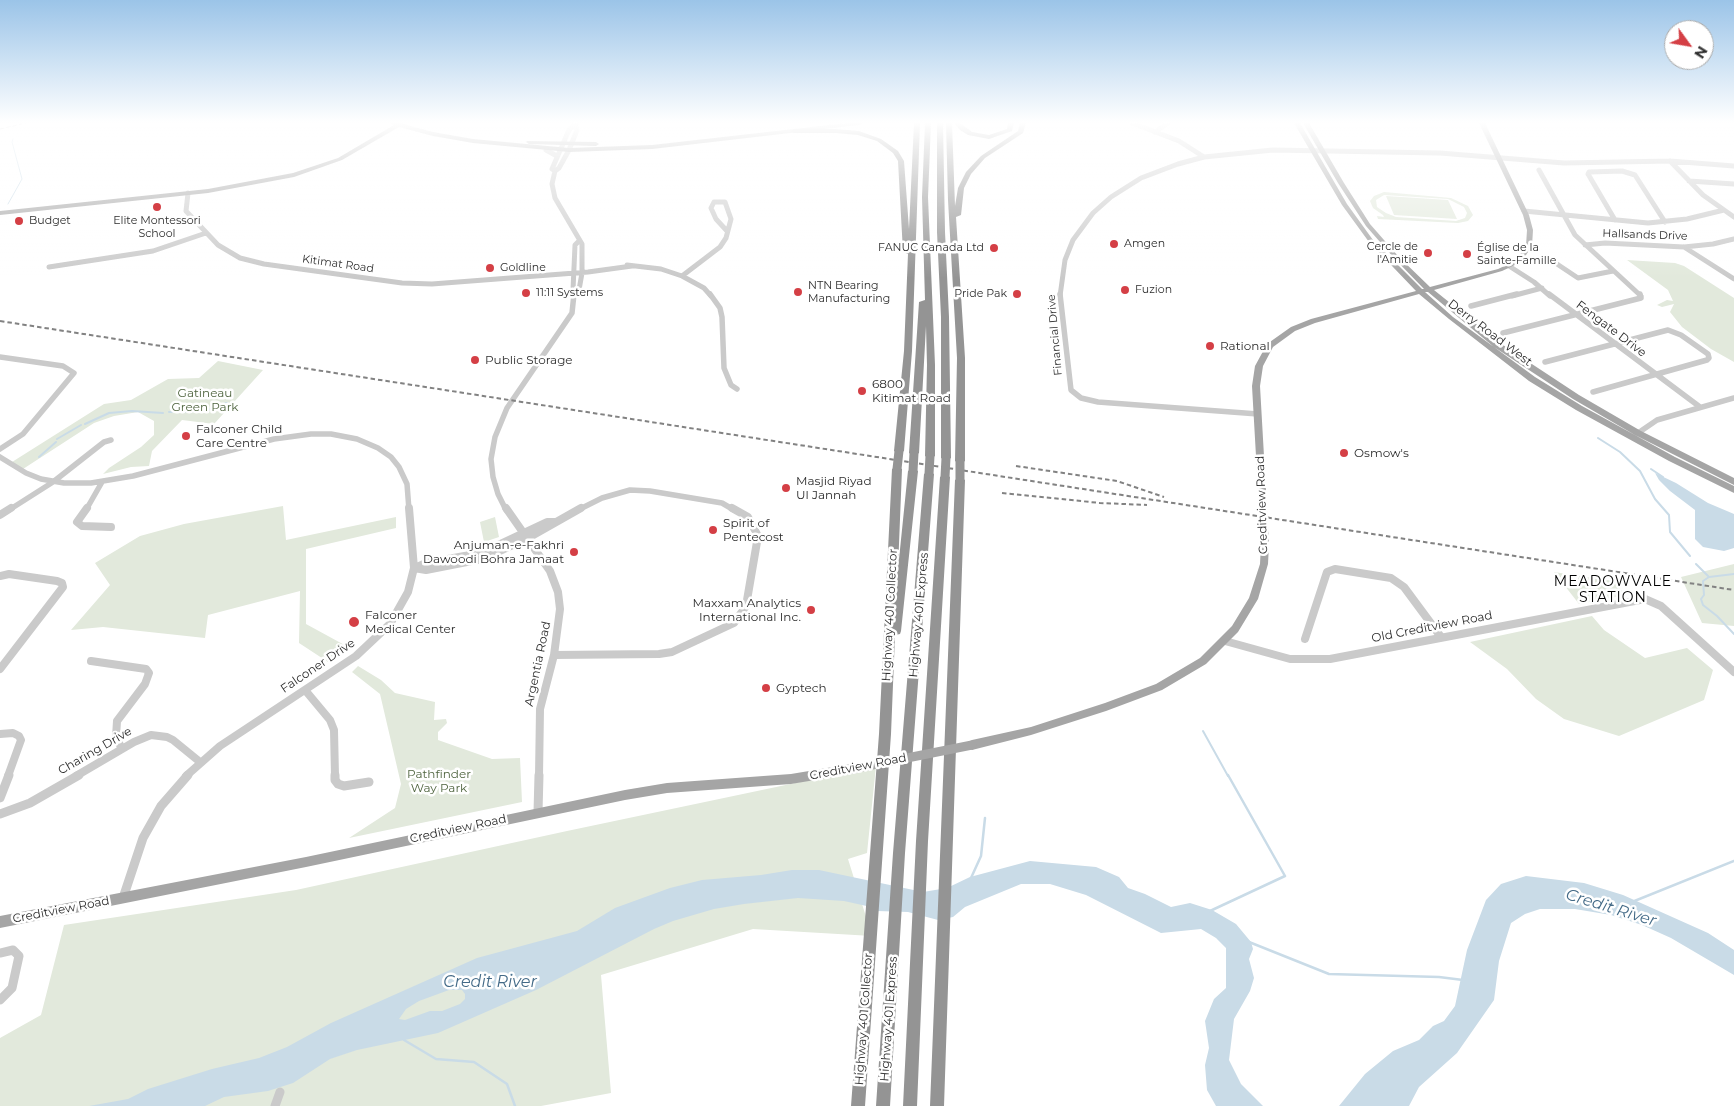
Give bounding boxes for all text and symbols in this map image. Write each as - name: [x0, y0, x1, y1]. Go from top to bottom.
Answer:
- north arrow: [1664, 20, 1714, 70]
- text: N: [1690, 43, 1712, 62]
- marker: Elite Montessori School: [151, 201, 163, 213]
- place label: Budget: [29, 214, 71, 228]
- place label: Elite Montessori School: [113, 214, 201, 240]
- marker: Budget: [13, 215, 25, 227]
- street label: Hallsands Drive: [1602, 227, 1688, 243]
- place label: Amgen: [1124, 237, 1165, 251]
- marker: Amgen: [1108, 238, 1120, 250]
- place label: Cercle de l'Amitie: [1367, 240, 1418, 266]
- place label: FANUC Canada Ltd: [878, 241, 984, 255]
- place label: Église de la Sainte-Famille: [1477, 241, 1556, 267]
- marker: FANUC Canada Ltd: [988, 242, 1000, 254]
- marker: Cercle de l'Amitie: [1422, 247, 1434, 259]
- marker: Église de la Sainte-Famille: [1461, 248, 1473, 260]
- street label: Kitimat Road: [301, 252, 375, 276]
- place label: Goldline: [500, 261, 546, 275]
- marker: Goldline: [484, 262, 496, 274]
- place label: NTN Bearing Manufacturing: [808, 279, 890, 305]
- place label: Fuzion: [1135, 283, 1172, 297]
- marker: Fuzion: [1119, 284, 1131, 296]
- place label: 11:11 Systems: [536, 286, 603, 300]
- marker: NTN Bearing Manufacturing: [792, 286, 804, 298]
- marker: 11:11 Systems: [520, 287, 532, 299]
- place label: Pride Pak: [954, 287, 1007, 301]
- marker: Pride Pak: [1011, 288, 1023, 300]
- street label: Financial Drive: [1045, 294, 1065, 376]
- street label: Derry Road West: [1445, 297, 1535, 369]
- street label: Fengate Drive: [1573, 298, 1649, 360]
- place label: Rational: [1220, 339, 1270, 353]
- marker: Rational: [1204, 340, 1216, 352]
- place label: Public Storage: [485, 353, 573, 367]
- marker: Public Storage: [469, 354, 481, 366]
- place label: 6800 Kitimat Road: [872, 377, 951, 405]
- marker: 6800 Kitimat Road: [856, 385, 868, 397]
- park label: Gatineau Green Park: [171, 386, 239, 414]
- place label: Falconer Child Care Centre: [196, 422, 282, 450]
- marker: Falconer Child Care Centre: [180, 430, 192, 442]
- place label: Osmow's: [1354, 446, 1409, 460]
- marker: Osmow's: [1338, 447, 1350, 459]
- street label: Creditview Road: [1253, 456, 1271, 554]
- place label: Masjid Riyad Ul Jannah: [796, 474, 872, 502]
- marker: Masjid Riyad Ul Jannah: [780, 482, 792, 494]
- place label: Spirit of Pentecost: [723, 516, 784, 544]
- marker: Spirit of Pentecost: [707, 524, 719, 536]
- place label: Anjuman-e-Fakhri Dawoodi Bohra Jamaat: [423, 538, 564, 566]
- marker: Anjuman-e-Fakhri Dawoodi Bohra Jamaat: [568, 546, 580, 558]
- street label: Highway 401 Collector: [879, 548, 901, 682]
- street label: Highway 401 Express: [906, 552, 932, 678]
- district label: MEADOWVALE STATION: [1553, 574, 1673, 606]
- place label: Maxxam Analytics International Inc.: [693, 596, 801, 624]
- marker: Maxxam Analytics International Inc.: [805, 604, 817, 616]
- place label: Falconer Medical Center: [365, 608, 456, 636]
- street label: Old Creditview Road: [1370, 608, 1494, 646]
- marker: Falconer Medical Center: [347, 615, 361, 629]
- street label: Argentia Road: [522, 620, 554, 708]
- street label: Falconer Drive: [278, 636, 358, 696]
- place label: Gyptech: [776, 681, 827, 695]
- marker: Gyptech: [760, 682, 772, 694]
- street label: Charing Drive: [56, 724, 134, 778]
- street label: Creditview Road: [808, 751, 908, 783]
- park label: Pathfinder Way Park: [407, 767, 471, 795]
- street label: Creditview Road: [408, 812, 508, 846]
- water label: Credit River: [1563, 885, 1659, 931]
- street label: Creditview Road: [11, 894, 111, 926]
- street label: Highway 401 Collector: [852, 952, 876, 1086]
- street label: Highway 401 Express: [877, 956, 901, 1082]
- water label: Credit River: [443, 972, 537, 992]

